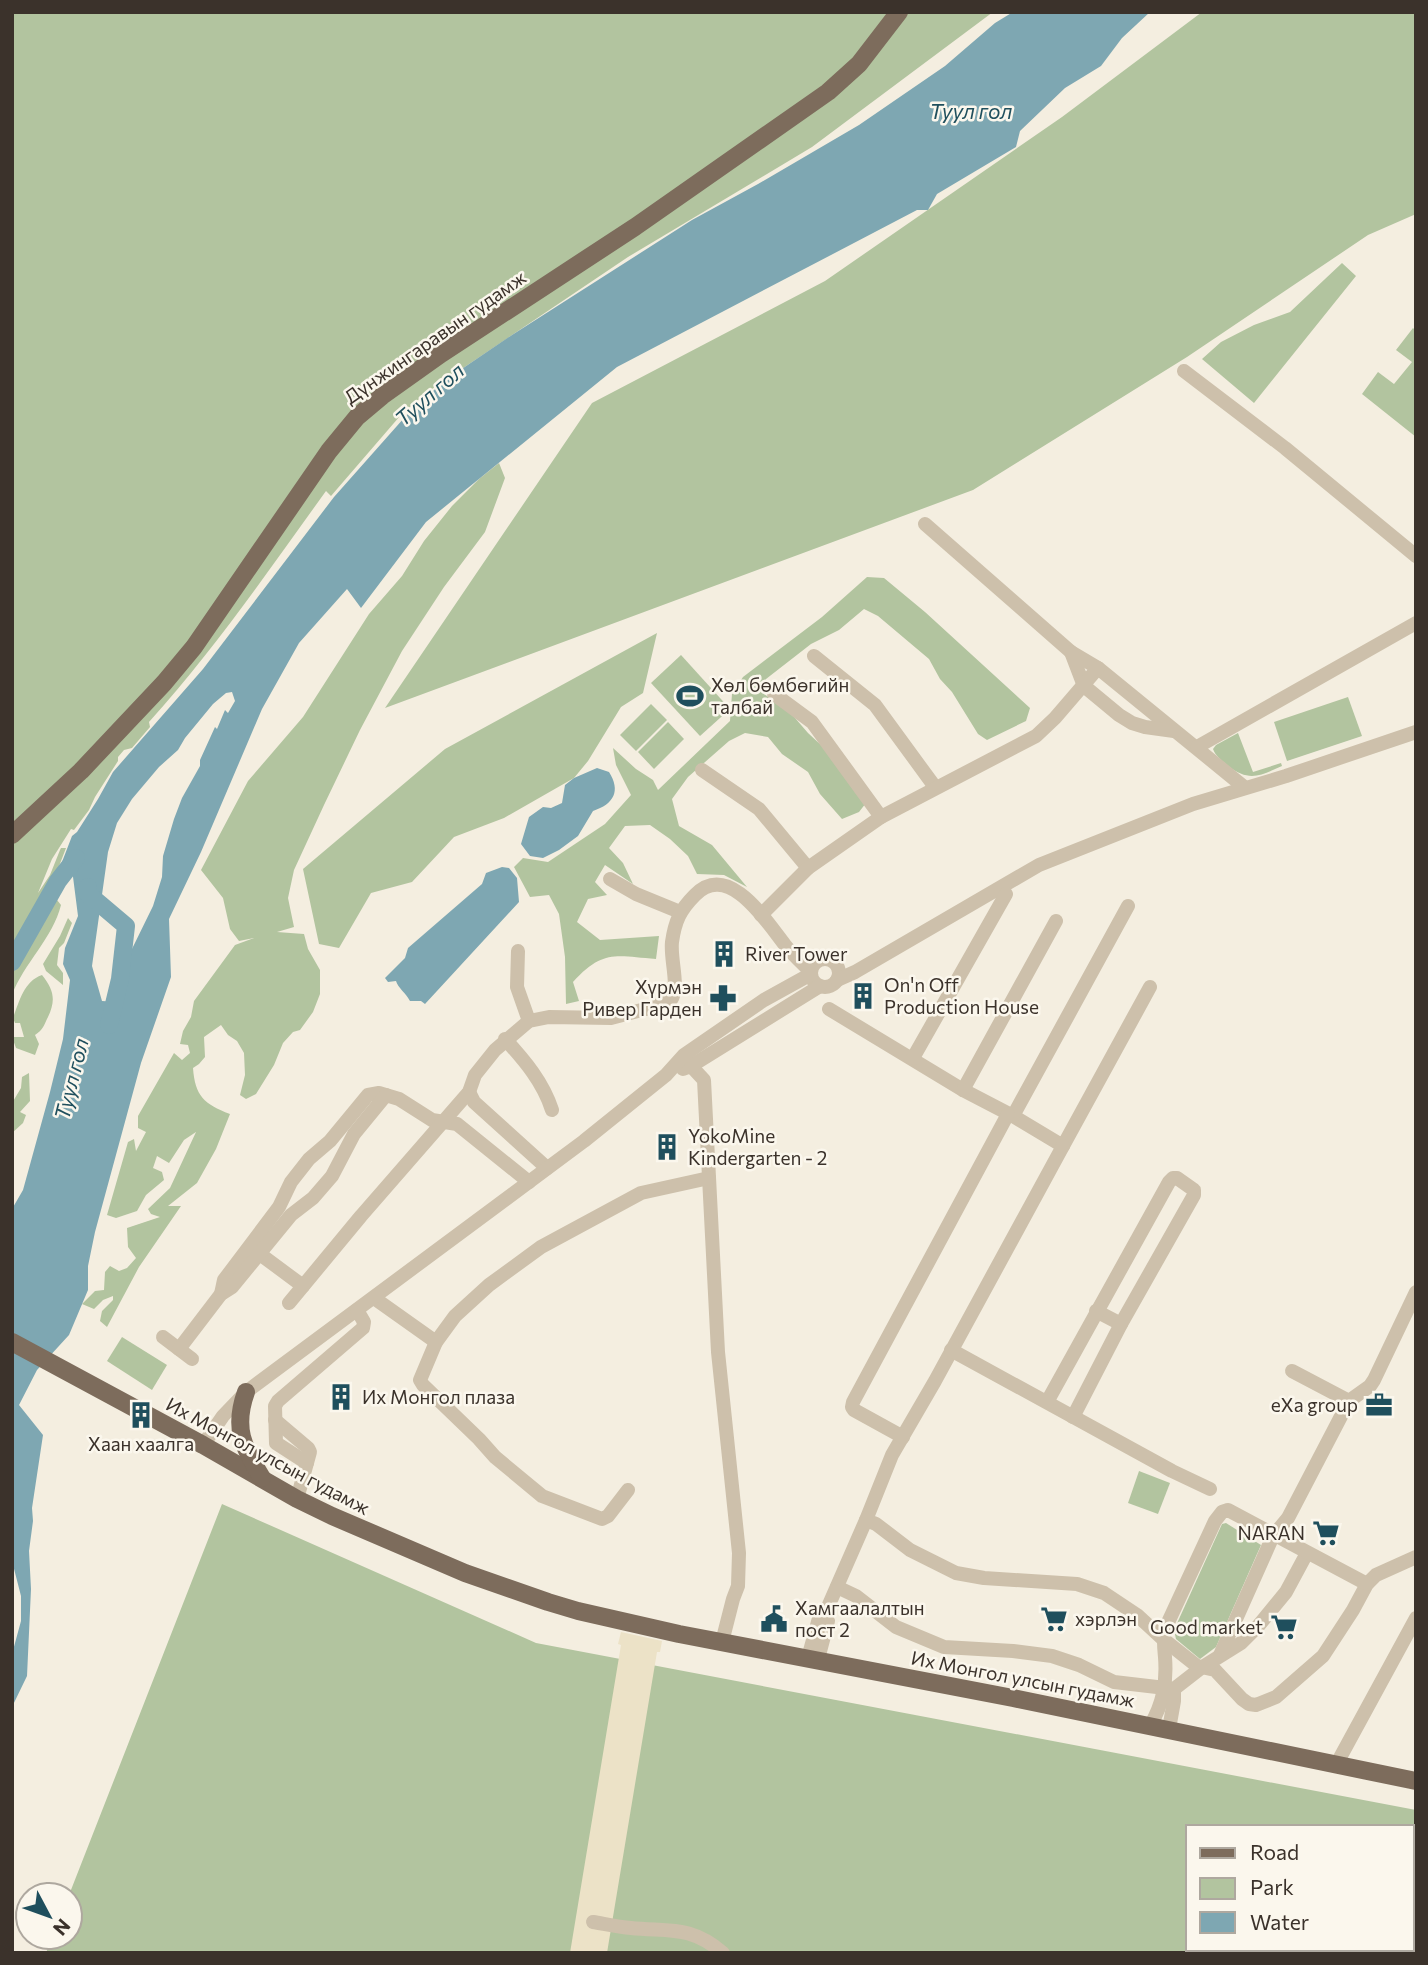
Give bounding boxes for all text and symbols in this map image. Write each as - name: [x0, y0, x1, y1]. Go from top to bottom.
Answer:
- water label: Туул гол: [930, 98, 1012, 123]
- street label: Дүнжингаравын гудамж: [339, 265, 530, 408]
- water label: Туул гол: [390, 357, 469, 430]
- place label: Хөл бөмбөгийн талбай: [711, 673, 849, 718]
- sports icon: Хөл бөмбөгийн талбай: [675, 681, 705, 711]
- building icon: River Tower: [709, 939, 739, 969]
- place label: River Tower: [745, 942, 848, 965]
- place label: On'n Off Production House: [884, 973, 1039, 1018]
- place label: Хүрмэн Ривер Гарден: [582, 975, 702, 1020]
- building icon: On'n Off Production House: [848, 981, 878, 1011]
- pharmacy icon: Хүрмэн Ривер Гарден: [708, 983, 738, 1013]
- water label: Туул гол: [48, 1035, 93, 1122]
- place label: YokoMine Kindergarten - 2: [688, 1124, 827, 1169]
- building icon: YokoMine Kindergarten - 2: [652, 1132, 682, 1162]
- building icon: Их Монгол плаза: [326, 1382, 356, 1412]
- place label: Их Монгол плаза: [362, 1385, 515, 1408]
- office icon: eXa group: [1364, 1390, 1394, 1420]
- street label: Их Монгол улсын гудамж: [162, 1392, 374, 1519]
- place label: eXa group: [1271, 1393, 1358, 1416]
- building icon: Хаан хаалга: [126, 1400, 156, 1430]
- place label: Хаан хаалга: [88, 1432, 194, 1455]
- supermarket icon: NARAN: [1311, 1518, 1341, 1548]
- place label: NARAN: [1237, 1521, 1305, 1544]
- place label: Хамгаалалтын пост 2: [795, 1596, 925, 1641]
- public building icon: Хамгаалалтын пост 2: [759, 1604, 789, 1634]
- supermarket icon: хэрлэн: [1039, 1604, 1069, 1634]
- place label: хэрлэн: [1075, 1607, 1137, 1630]
- supermarket icon: Good market: [1269, 1612, 1299, 1642]
- place label: Good market: [1150, 1615, 1263, 1638]
- street label: Их Монгол улсын гудамж: [909, 1646, 1137, 1711]
- legend: [1186, 1825, 1414, 1951]
- text: Road: [1250, 1839, 1299, 1864]
- text: Park: [1250, 1874, 1294, 1899]
- north arrow: [14, 1881, 84, 1951]
- text: Water: [1250, 1909, 1309, 1934]
- text: N: [49, 1915, 76, 1940]

